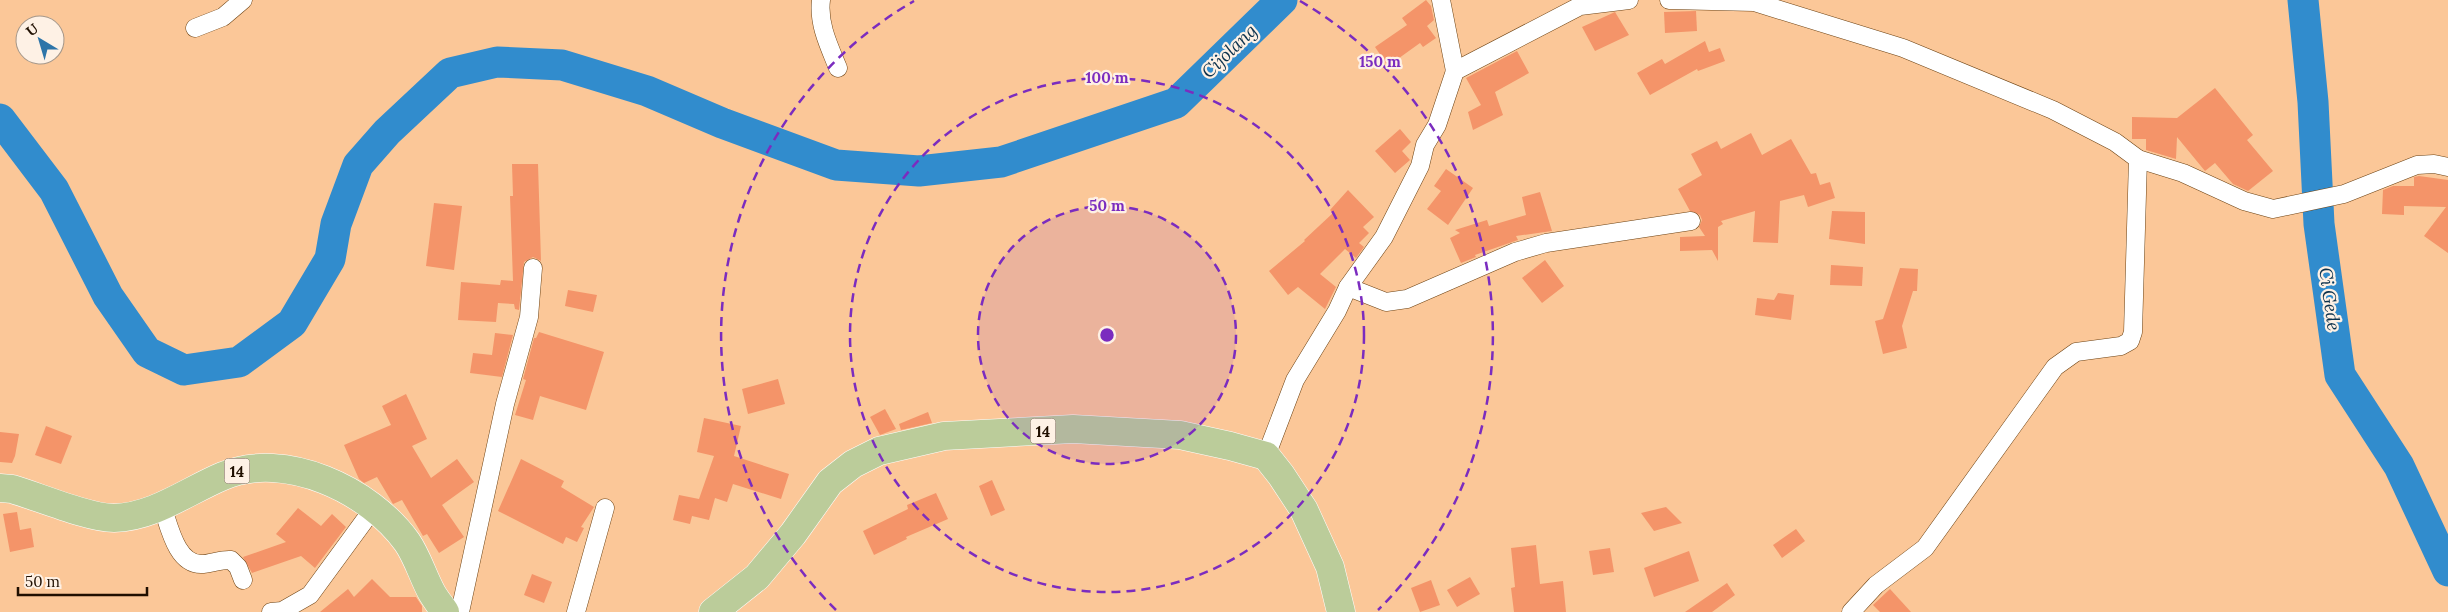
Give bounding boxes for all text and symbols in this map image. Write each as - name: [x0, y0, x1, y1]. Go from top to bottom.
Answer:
- north arrow: [15, 15, 65, 65]
- text: U: [22, 19, 42, 40]
- water label: Cijolang: [1197, 19, 1261, 83]
- text: 150 m: [1359, 52, 1401, 71]
- text: 100 m: [1086, 68, 1129, 87]
- text: 50 m: [1089, 196, 1125, 215]
- water label: Ci Gede: [2314, 266, 2346, 332]
- centre of rings: [1098, 326, 1116, 344]
- road number: 14: [1030, 418, 1056, 444]
- road number: 14: [224, 458, 250, 484]
- scale bar: [18, 564, 146, 596]
- text: 50 m: [25, 572, 60, 591]

